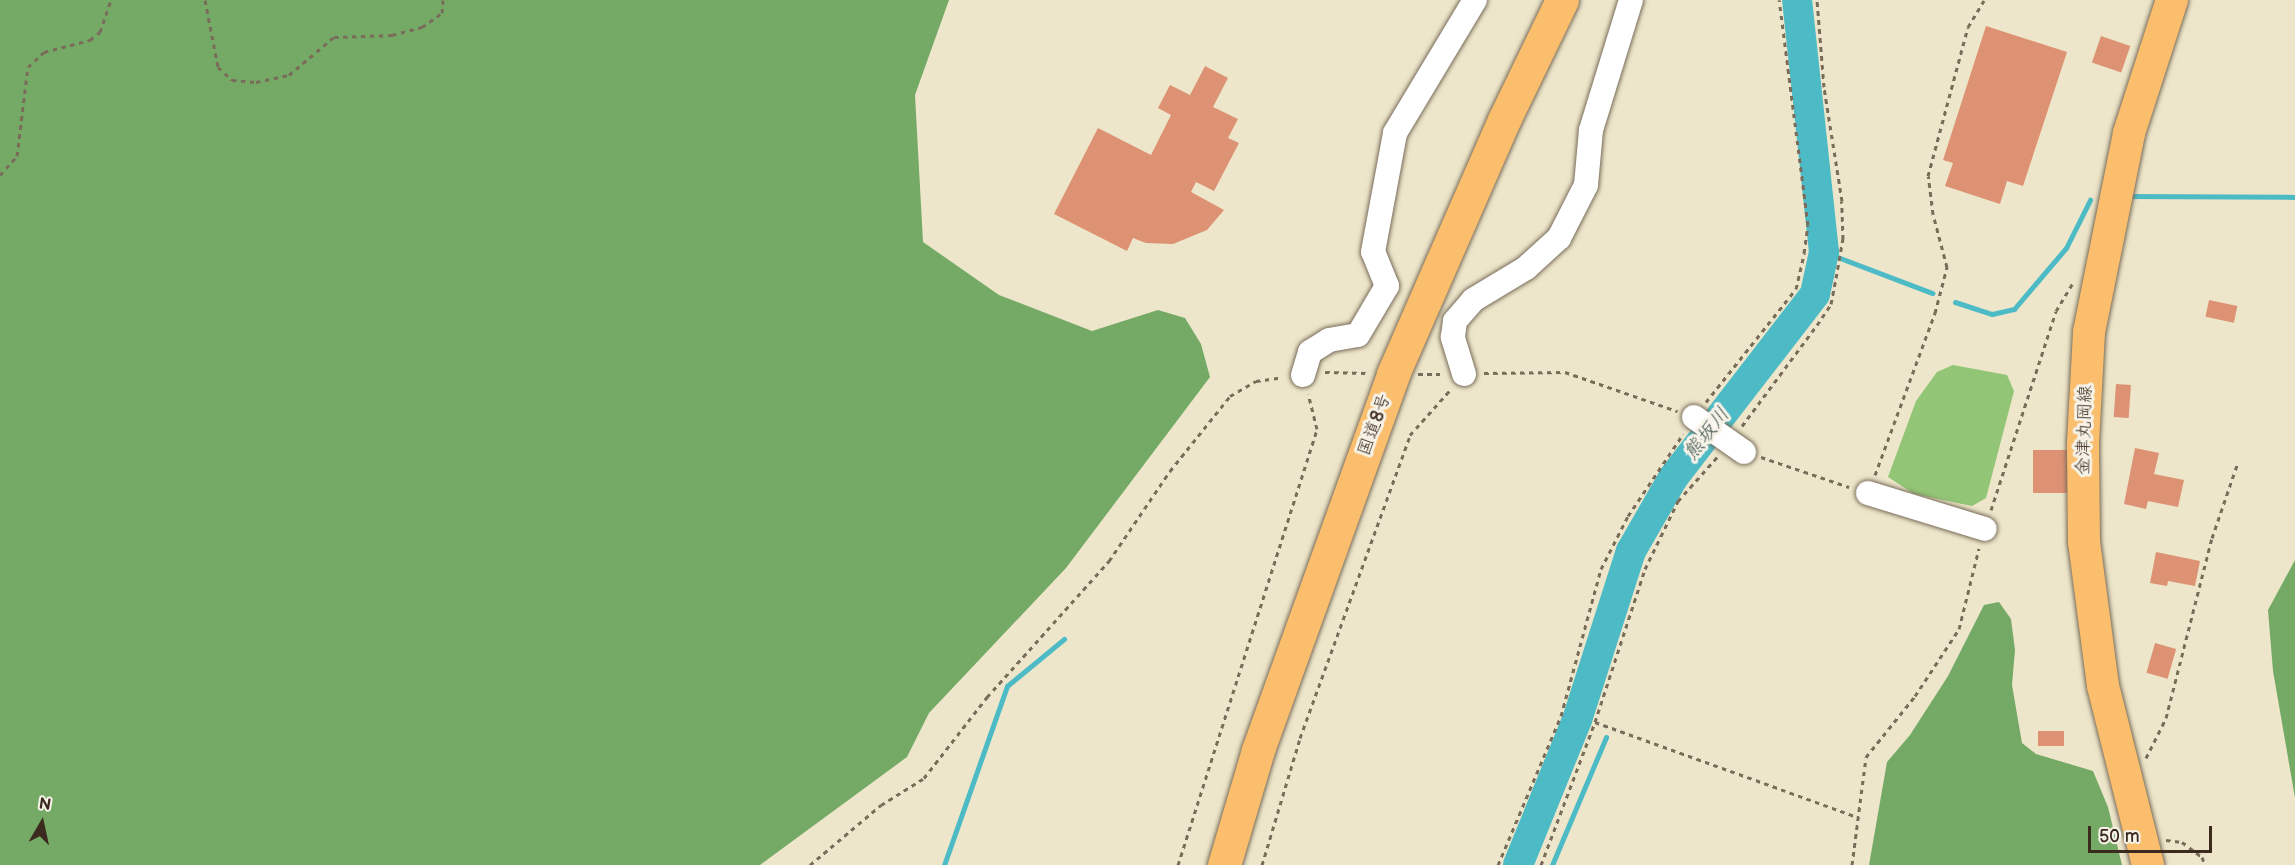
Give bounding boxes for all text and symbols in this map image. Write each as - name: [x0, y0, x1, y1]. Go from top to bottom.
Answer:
- street label: 金津丸岡線: [2073, 385, 2097, 475]
- street label: 国道8号: [1354, 391, 1396, 459]
- water label: 熊坂川: [1679, 403, 1735, 465]
- north arrow: [12, 793, 72, 853]
- text: N: [37, 794, 52, 815]
- scale bar: [2091, 814, 2216, 852]
- text: 50 m: [2099, 826, 2140, 847]

